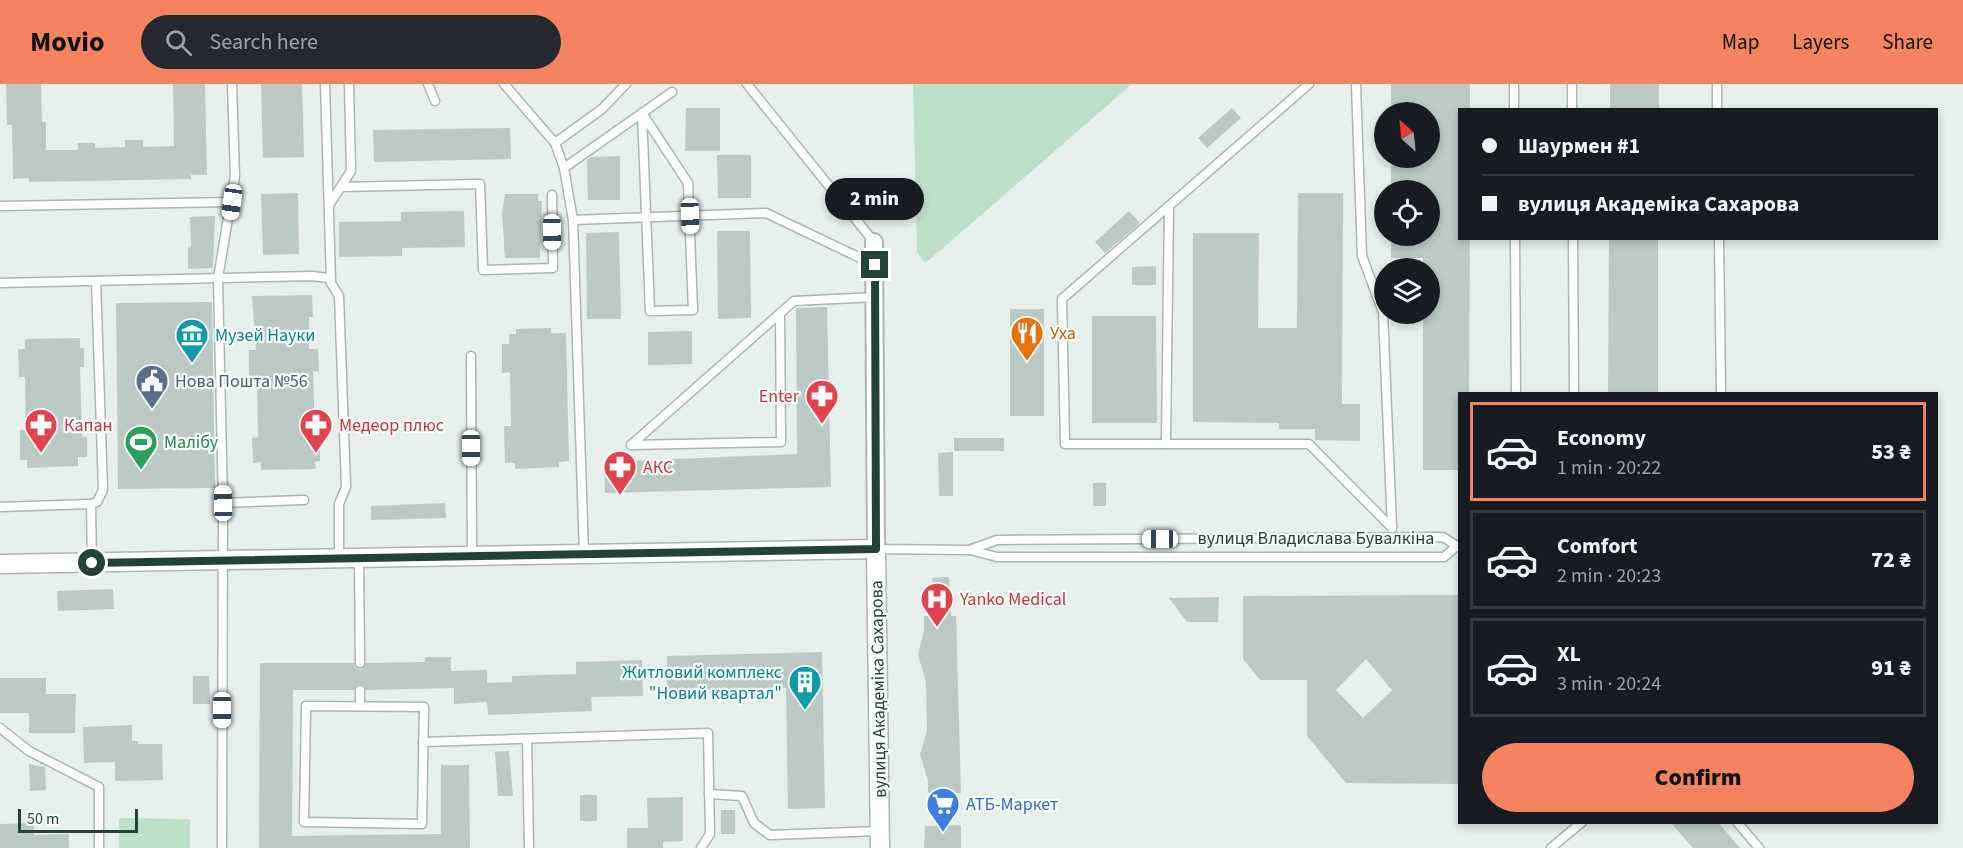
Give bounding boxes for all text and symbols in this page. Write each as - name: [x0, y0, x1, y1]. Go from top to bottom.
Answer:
- search box: [141, 15, 561, 69]
- text: Movio: [30, 22, 105, 62]
- icon: search: [162, 26, 195, 59]
- text: Search here: [210, 26, 318, 58]
- text: Map: [1722, 27, 1759, 57]
- text: Layers: [1792, 27, 1849, 57]
- text: Share: [1882, 27, 1933, 57]
- north arrow: [1374, 102, 1440, 168]
- map controls: [1374, 102, 1440, 324]
- text: Шаурмен #1: [1518, 130, 1640, 162]
- callout: 2 min: [826, 178, 924, 220]
- button: locate: [1374, 180, 1440, 246]
- car: [221, 183, 243, 221]
- text: 2 min: [850, 185, 899, 213]
- text: вулиця Академіка Сахарова: [1518, 188, 1799, 220]
- car: [680, 198, 700, 234]
- car: [543, 214, 561, 250]
- route end: [861, 251, 888, 278]
- button: layers: [1374, 258, 1440, 324]
- restaurant icon: Уха: [1009, 315, 1045, 362]
- museum icon: Музей Науки: [174, 317, 210, 364]
- place label: Уха: [1050, 321, 1076, 346]
- place label: Музей Науки: [215, 323, 315, 348]
- public building icon: Нова Пошта №56: [134, 363, 170, 410]
- place label: Нова Пошта №56: [175, 369, 308, 394]
- pharmacy icon: Enter: [804, 378, 840, 425]
- place label: Enter: [759, 384, 800, 409]
- pharmacy icon: Капан: [23, 407, 59, 454]
- pharmacy icon: Медеор плюс: [298, 407, 334, 454]
- place label: Капан: [64, 413, 113, 438]
- place label: Медеор плюс: [339, 413, 444, 438]
- text: Economy: [1557, 422, 1646, 454]
- sports icon: Малiбу: [123, 424, 159, 471]
- icon: car: [1485, 425, 1539, 479]
- place label: Малiбу: [164, 430, 219, 455]
- car: [462, 430, 480, 466]
- text: 53 ₴: [1871, 436, 1911, 468]
- pharmacy icon: АКС: [602, 449, 638, 496]
- text: 1 min · 20:22: [1557, 454, 1661, 482]
- place label: АКС: [643, 455, 673, 480]
- car: [214, 485, 232, 521]
- street label: вулиця Владислава Бувалкіна: [1198, 526, 1434, 551]
- car: [1142, 530, 1178, 548]
- text: Comfort: [1557, 530, 1638, 562]
- icon: car: [1485, 533, 1539, 587]
- text: 72 ₴: [1871, 544, 1911, 576]
- route start: [78, 549, 105, 576]
- text: 2 min · 20:23: [1557, 562, 1661, 590]
- street label: вулиця Академіка Сахарова: [864, 580, 893, 798]
- hospital icon: Yanko Medical: [919, 581, 955, 628]
- place label: Yanko Medical: [959, 587, 1066, 612]
- text: XL: [1557, 638, 1581, 670]
- icon: car: [1485, 641, 1539, 695]
- text: 91 ₴: [1871, 652, 1911, 684]
- place label: Житловий комплекс "Новий квартал": [622, 660, 782, 706]
- building icon: Житловий комплекс "Новий квартал": [787, 664, 823, 711]
- text: 3 min · 20:24: [1557, 670, 1661, 698]
- car: [213, 692, 231, 728]
- button: Confirm: [1482, 743, 1914, 812]
- supermarket icon: АТБ-Маркет: [925, 786, 961, 833]
- place label: АТБ-Маркет: [966, 792, 1058, 817]
- scale bar: [18, 806, 138, 834]
- text: 50 m: [27, 808, 59, 830]

